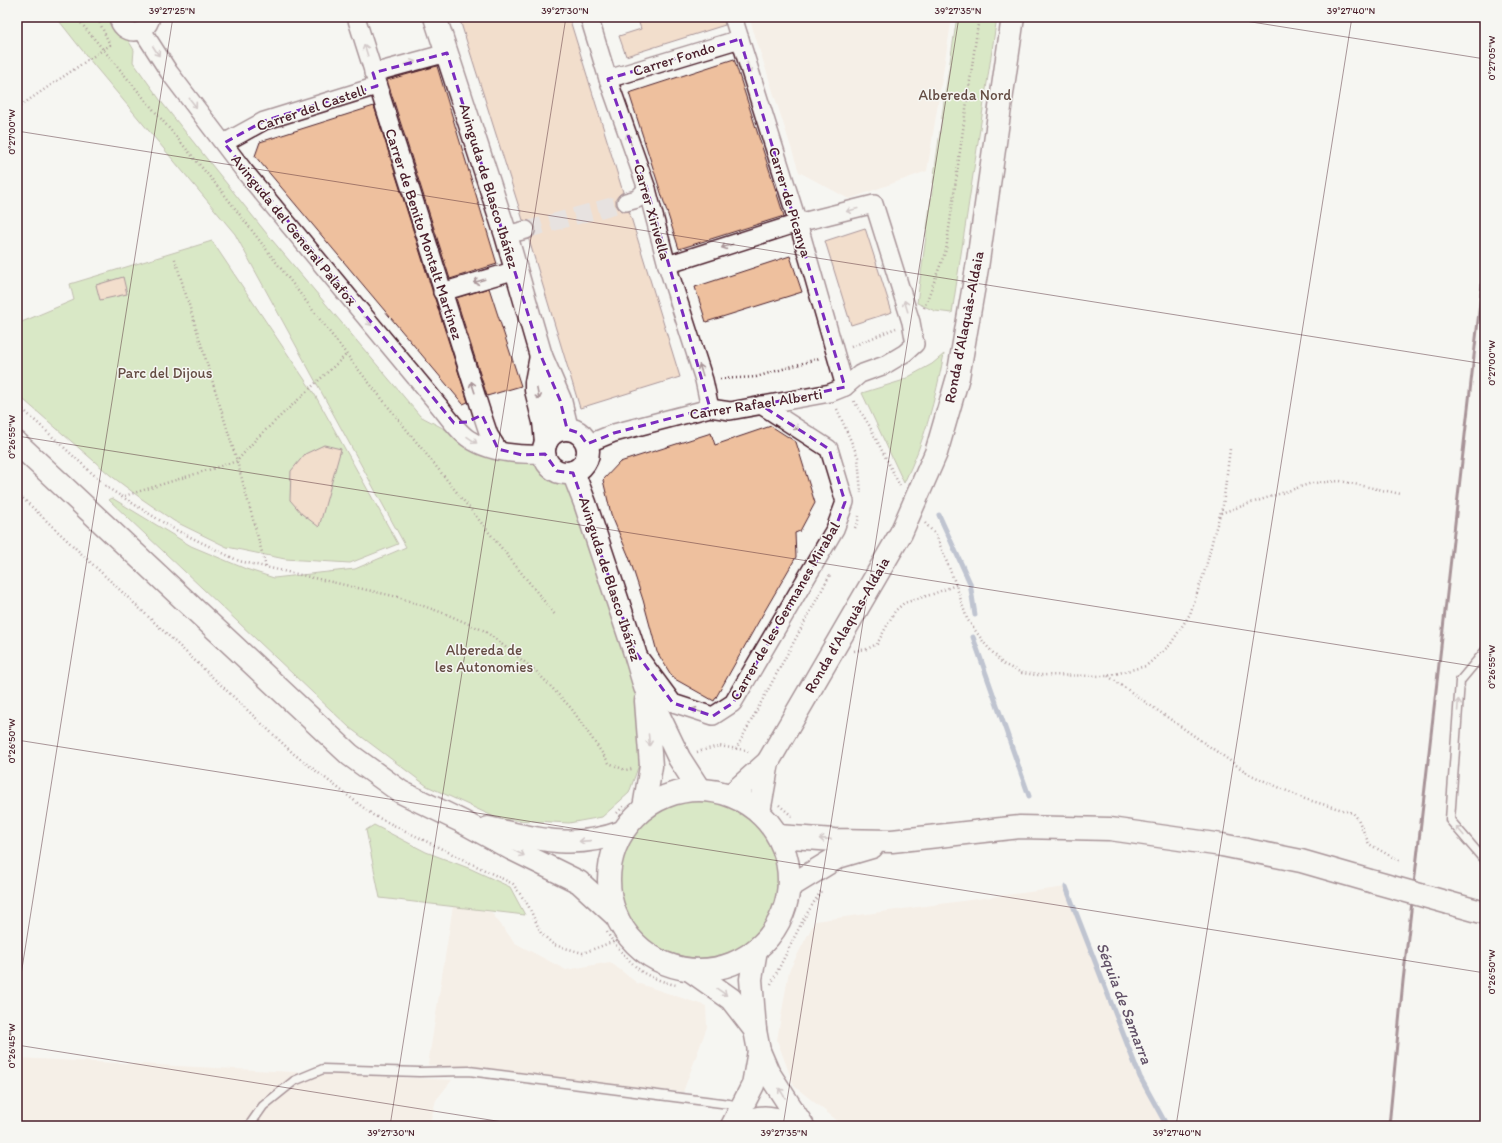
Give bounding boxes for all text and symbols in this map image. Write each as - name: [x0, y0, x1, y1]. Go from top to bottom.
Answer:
- text: 39°27'25"N: [149, 4, 196, 17]
- text: 39°27'30"N: [541, 4, 589, 17]
- text: 39°27'35"N: [935, 4, 982, 17]
- text: 39°27'40"N: [1327, 4, 1375, 17]
- text: 0°27'05"W: [1485, 35, 1498, 80]
- street label: Carrer Fondo: [631, 38, 717, 80]
- one-way arrow: [362, 44, 369, 57]
- one-way arrow: [152, 45, 160, 57]
- one-way arrow: [403, 59, 416, 66]
- one-way arrow: [745, 61, 753, 73]
- street label: Carrer del Castell: [254, 81, 369, 135]
- park label: Albereda Nord: [919, 86, 1011, 104]
- one-way arrow: [189, 97, 197, 108]
- street label: Avinguda de Blasco Ibáñez: [455, 101, 523, 271]
- text: 0°27'00"W: [5, 109, 18, 155]
- street label: Carrer de Benito Montalt Martínez: [381, 126, 467, 342]
- one-way arrow: [625, 134, 633, 146]
- street label: Carrer de Picanya: [765, 145, 815, 260]
- street label: Avinguda del General Palafox: [227, 151, 361, 310]
- street label: Carrer Xirivella: [630, 162, 674, 262]
- one-way arrow: [846, 207, 859, 214]
- one-way arrow: [721, 243, 734, 250]
- street label: Ronda d'Alaquàs-Aldaia: [940, 249, 988, 404]
- one-way arrow: [473, 278, 486, 285]
- one-way arrow: [902, 300, 909, 313]
- one-way arrow: [364, 315, 373, 326]
- text: 0°27'00"W: [1485, 340, 1498, 386]
- park label: Parc del Dijous: [117, 364, 213, 382]
- one-way arrow: [697, 364, 704, 377]
- one-way arrow: [469, 381, 476, 394]
- street label: Carrer Rafael Alberti: [688, 385, 824, 423]
- one-way arrow: [534, 387, 542, 400]
- text: 0°26'55"W: [5, 414, 18, 459]
- one-way arrow: [788, 422, 799, 430]
- one-way arrow: [466, 436, 477, 444]
- street label: Avinguda de Blasco Ibáñez: [575, 495, 645, 663]
- street label: Carrer de les Germanes Mirabal: [726, 518, 844, 704]
- street label: Ronda d'Alaquàs-Aldaia: [801, 553, 893, 696]
- park label: Albereda de les Autonomies: [435, 641, 533, 676]
- text: 0°26'55"W: [1485, 644, 1498, 689]
- one-way arrow: [1455, 699, 1462, 712]
- one-way arrow: [692, 706, 704, 714]
- text: 0°26'50"W: [5, 718, 18, 764]
- one-way arrow: [646, 733, 653, 746]
- one-way arrow: [1455, 826, 1464, 836]
- one-way arrow: [819, 836, 832, 843]
- one-way arrow: [578, 838, 591, 845]
- one-way arrow: [513, 850, 525, 857]
- water label: Séquia de Samarra: [1093, 940, 1157, 1067]
- text: 0°26'50"W: [1485, 949, 1498, 995]
- one-way arrow: [716, 988, 727, 996]
- text: 0°26'45"W: [5, 1023, 18, 1068]
- one-way arrow: [778, 1088, 786, 1099]
- text: 39°27'30"N: [367, 1126, 415, 1139]
- text: 39°27'35"N: [761, 1126, 808, 1139]
- text: 39°27'40"N: [1153, 1126, 1201, 1139]

